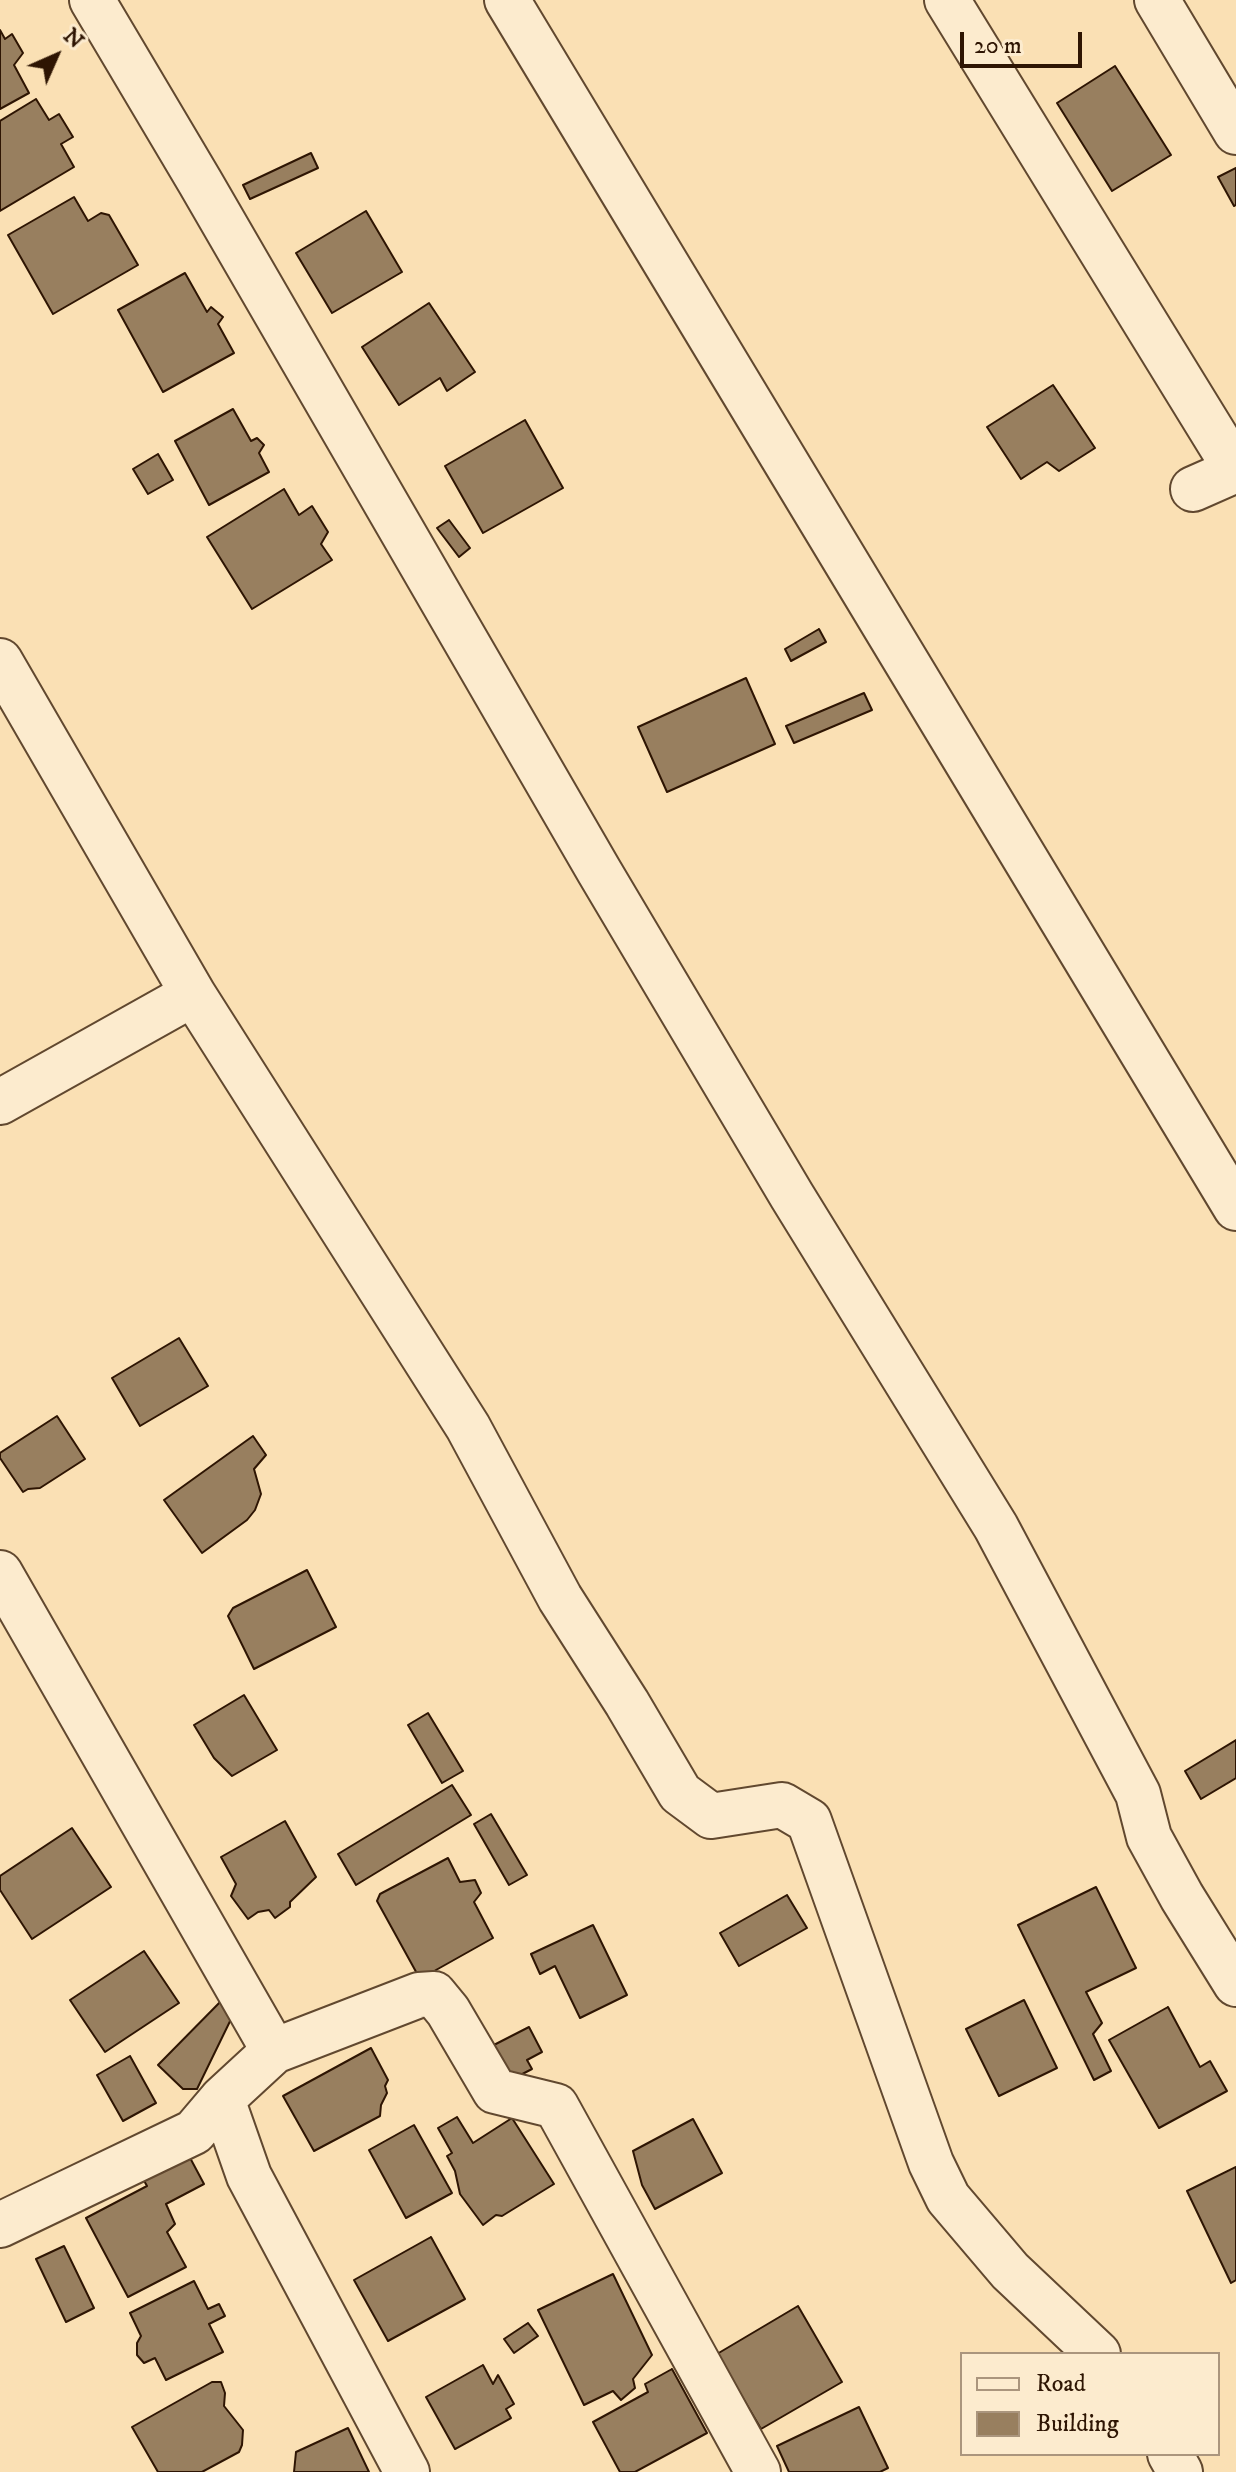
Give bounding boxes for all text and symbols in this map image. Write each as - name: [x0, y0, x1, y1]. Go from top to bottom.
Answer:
- north arrow: [16, 16, 96, 96]
- scale bar: [964, 16, 1086, 66]
- text: N: [57, 23, 89, 55]
- text: 20 m: [974, 31, 1022, 61]
- legend: [960, 2352, 1220, 2456]
- text: Road: [1036, 2369, 1086, 2399]
- text: Building: [1036, 2409, 1119, 2439]

